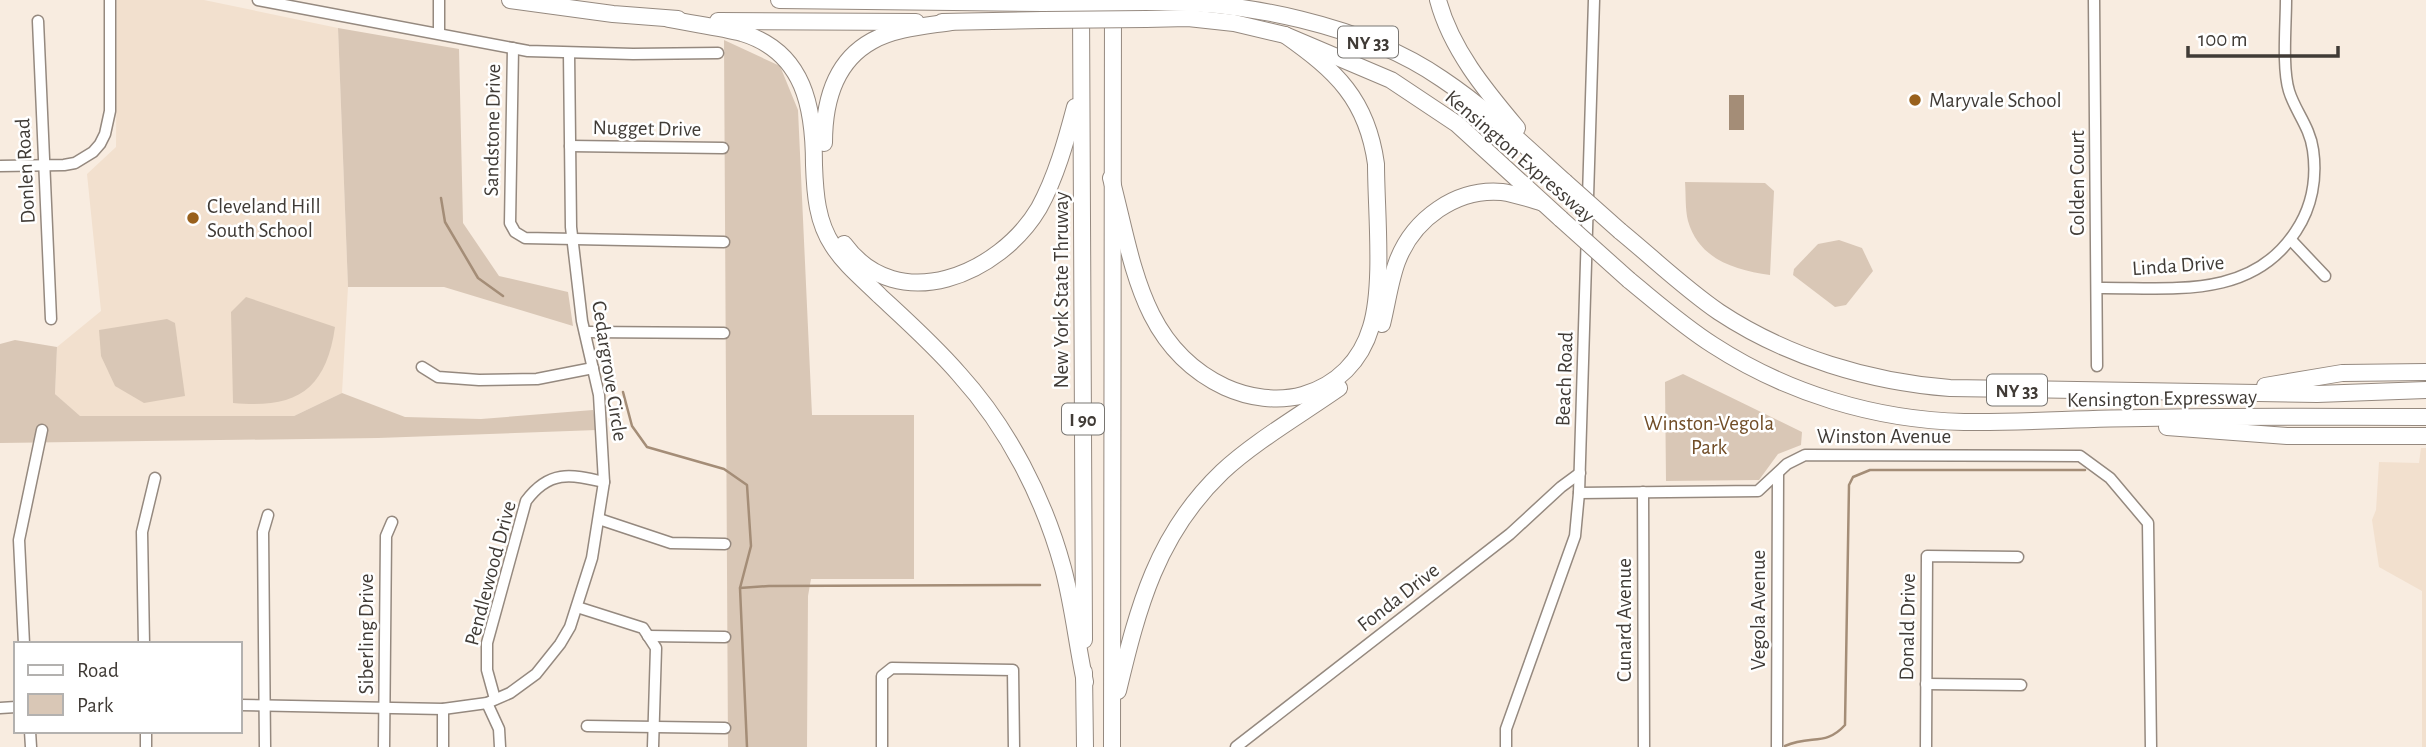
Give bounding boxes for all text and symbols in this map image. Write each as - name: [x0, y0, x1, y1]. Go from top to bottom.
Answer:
- scale bar: [2188, 14, 2338, 58]
- road number: NY 33: [1338, 26, 1398, 58]
- text: 100 m: [2198, 29, 2248, 50]
- street label: Sandstone Drive: [481, 64, 504, 197]
- street label: Kensington Expressway: [1441, 86, 1598, 227]
- place label: Maryvale School: [1929, 90, 2062, 111]
- marker: Maryvale School: [1907, 92, 1923, 108]
- street label: Nugget Drive: [592, 117, 702, 140]
- street label: Donlen Road: [12, 118, 39, 224]
- street label: Colden Court: [2067, 130, 2088, 236]
- street label: New York State Thruway: [1051, 191, 1072, 389]
- place label: Cleveland Hill South School: [207, 196, 321, 241]
- marker: Cleveland Hill South School: [185, 210, 201, 226]
- street label: Linda Drive: [2131, 252, 2225, 279]
- street label: Cedargrove Circle: [588, 299, 631, 443]
- street label: Beach Road: [1552, 331, 1577, 427]
- road number: NY 33: [1987, 374, 2047, 406]
- street label: Kensington Expressway: [2067, 386, 2257, 411]
- road number: I 90: [1062, 404, 1104, 434]
- park label: Winston-Vegola Park: [1644, 413, 1774, 458]
- street label: Winston Avenue: [1817, 426, 1951, 447]
- street label: Pendlewood Drive: [461, 499, 520, 648]
- street label: Vegola Avenue: [1748, 550, 1769, 670]
- street label: Cunard Avenue: [1614, 558, 1635, 682]
- street label: Fonda Drive: [1354, 559, 1443, 636]
- street label: Donald Drive: [1896, 573, 1919, 681]
- street label: Siberling Drive: [356, 574, 377, 694]
- legend: [14, 642, 242, 733]
- text: Road: [77, 660, 119, 681]
- text: Park: [77, 695, 114, 716]

